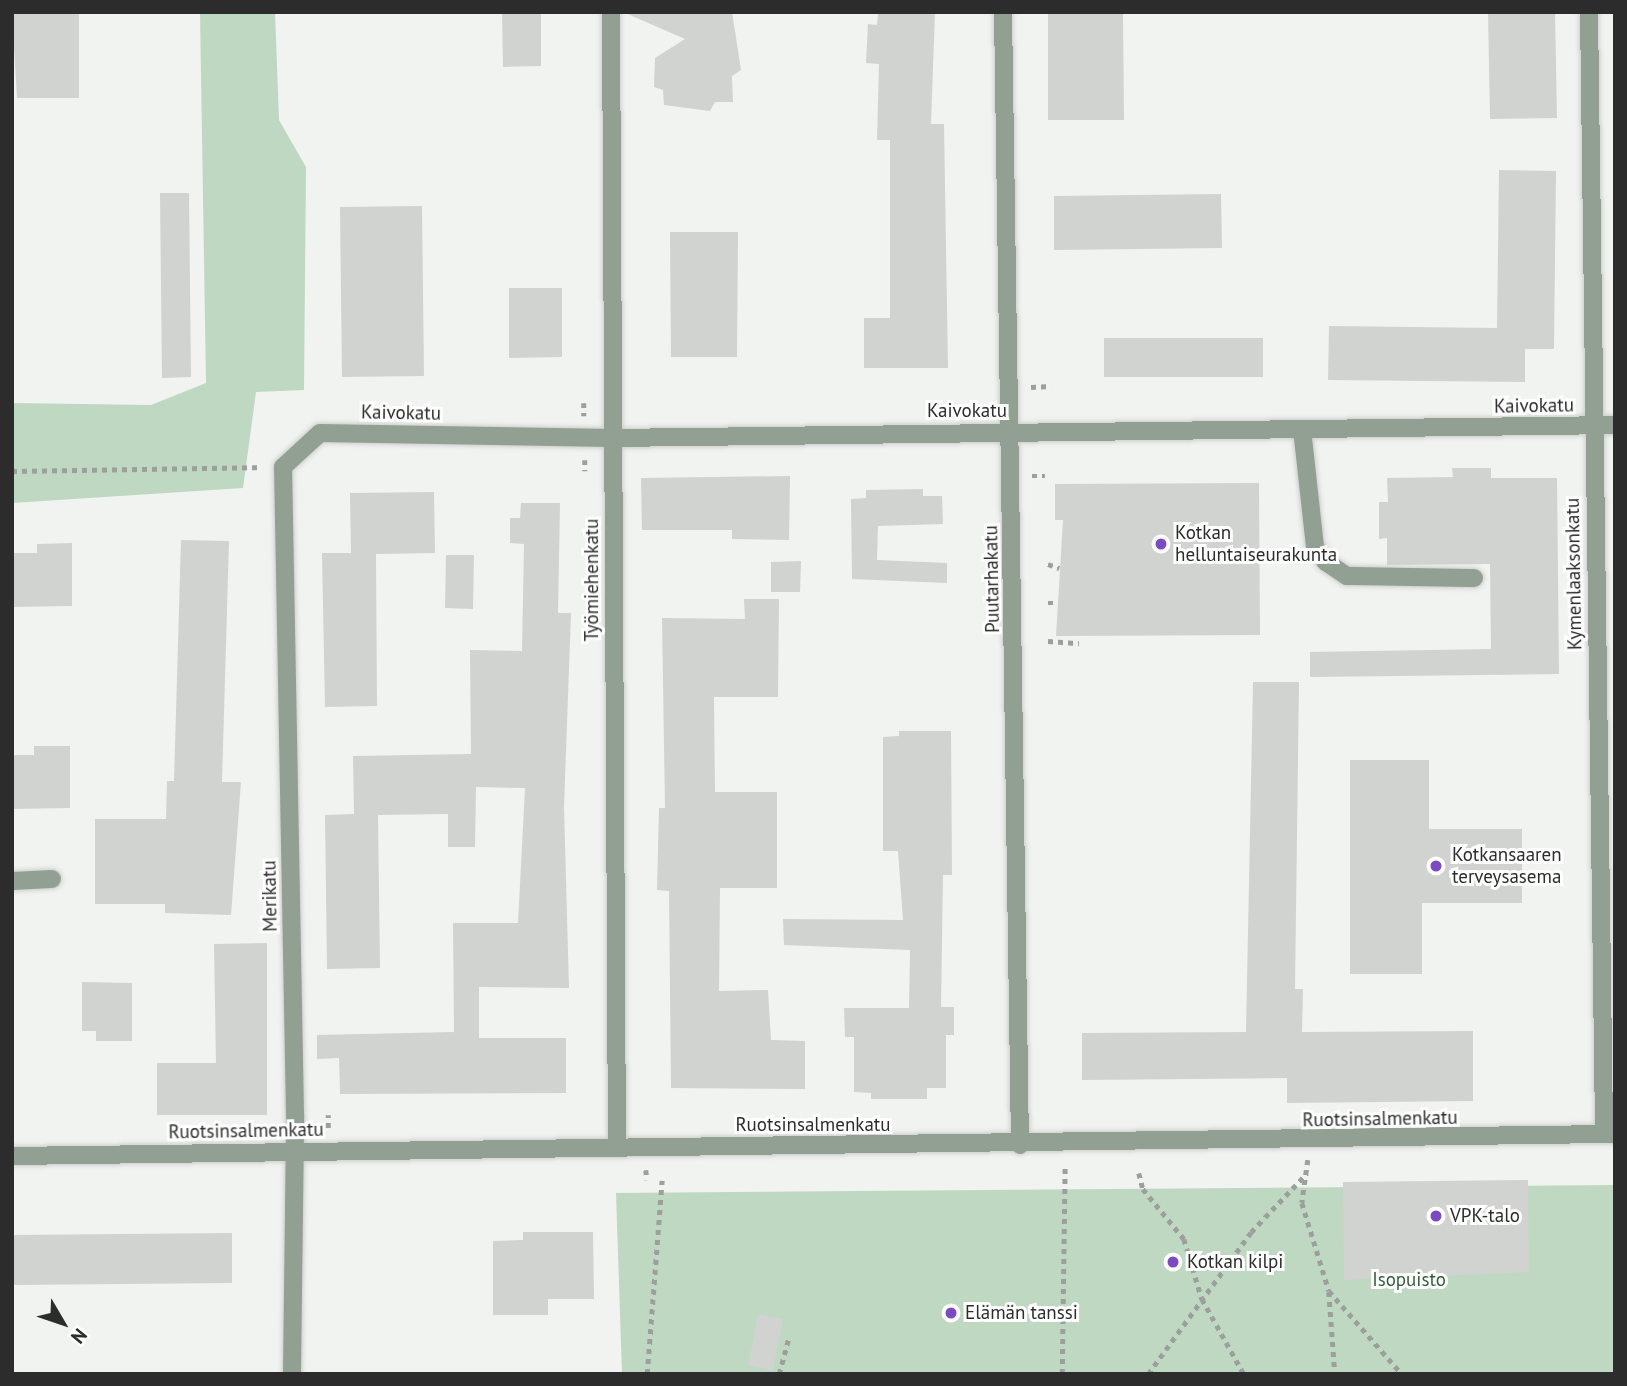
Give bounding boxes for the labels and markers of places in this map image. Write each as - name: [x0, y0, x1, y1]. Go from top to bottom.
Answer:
- place label: Kotkan helluntaiseurakunta: [1175, 522, 1337, 566]
- marker: Kotkan helluntaiseurakunta: [1153, 536, 1169, 552]
- place label: Kotkansaaren terveysasema: [1452, 844, 1562, 888]
- marker: Kotkansaaren terveysasema: [1426, 856, 1446, 876]
- place label: VPK-talo: [1450, 1205, 1520, 1227]
- marker: VPK-talo: [1428, 1208, 1444, 1224]
- place label: Kotkan kilpi: [1187, 1251, 1283, 1273]
- marker: Kotkan kilpi: [1165, 1254, 1181, 1270]
- place label: Elämän tanssi: [965, 1302, 1078, 1324]
- marker: Elämän tanssi: [943, 1305, 959, 1321]

